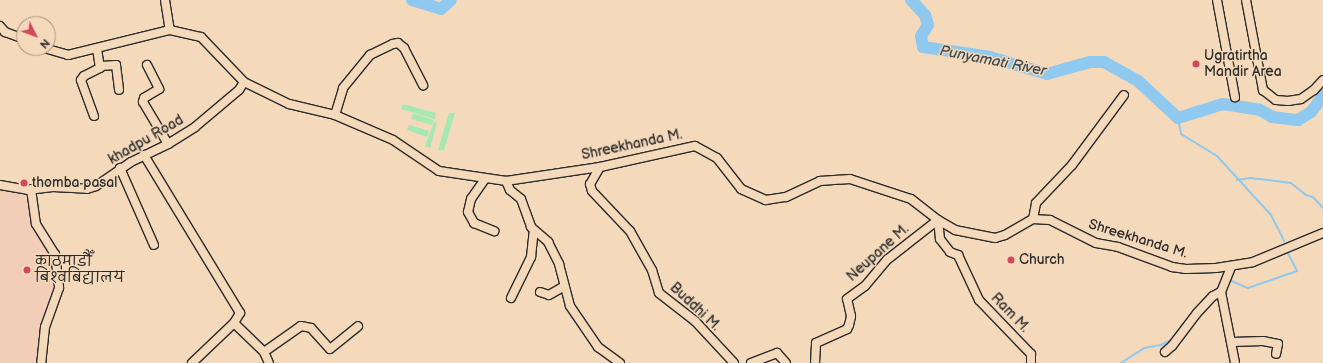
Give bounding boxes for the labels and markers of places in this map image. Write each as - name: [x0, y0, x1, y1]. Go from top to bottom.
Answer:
- place label: Ugratirtha Mandir Area: [1204, 48, 1282, 80]
- marker: Ugratirtha Mandir Area: [1191, 59, 1201, 69]
- place label: thomba pasal: [32, 175, 117, 191]
- marker: thomba pasal: [19, 178, 29, 188]
- place label: Church: [1019, 252, 1064, 268]
- place label: काठमाडौँ बिश्वबिद्यालय: [35, 254, 124, 286]
- marker: Church: [1006, 255, 1016, 265]
- marker: काठमाडौँ बिश्वबिद्यालय: [22, 265, 32, 275]

